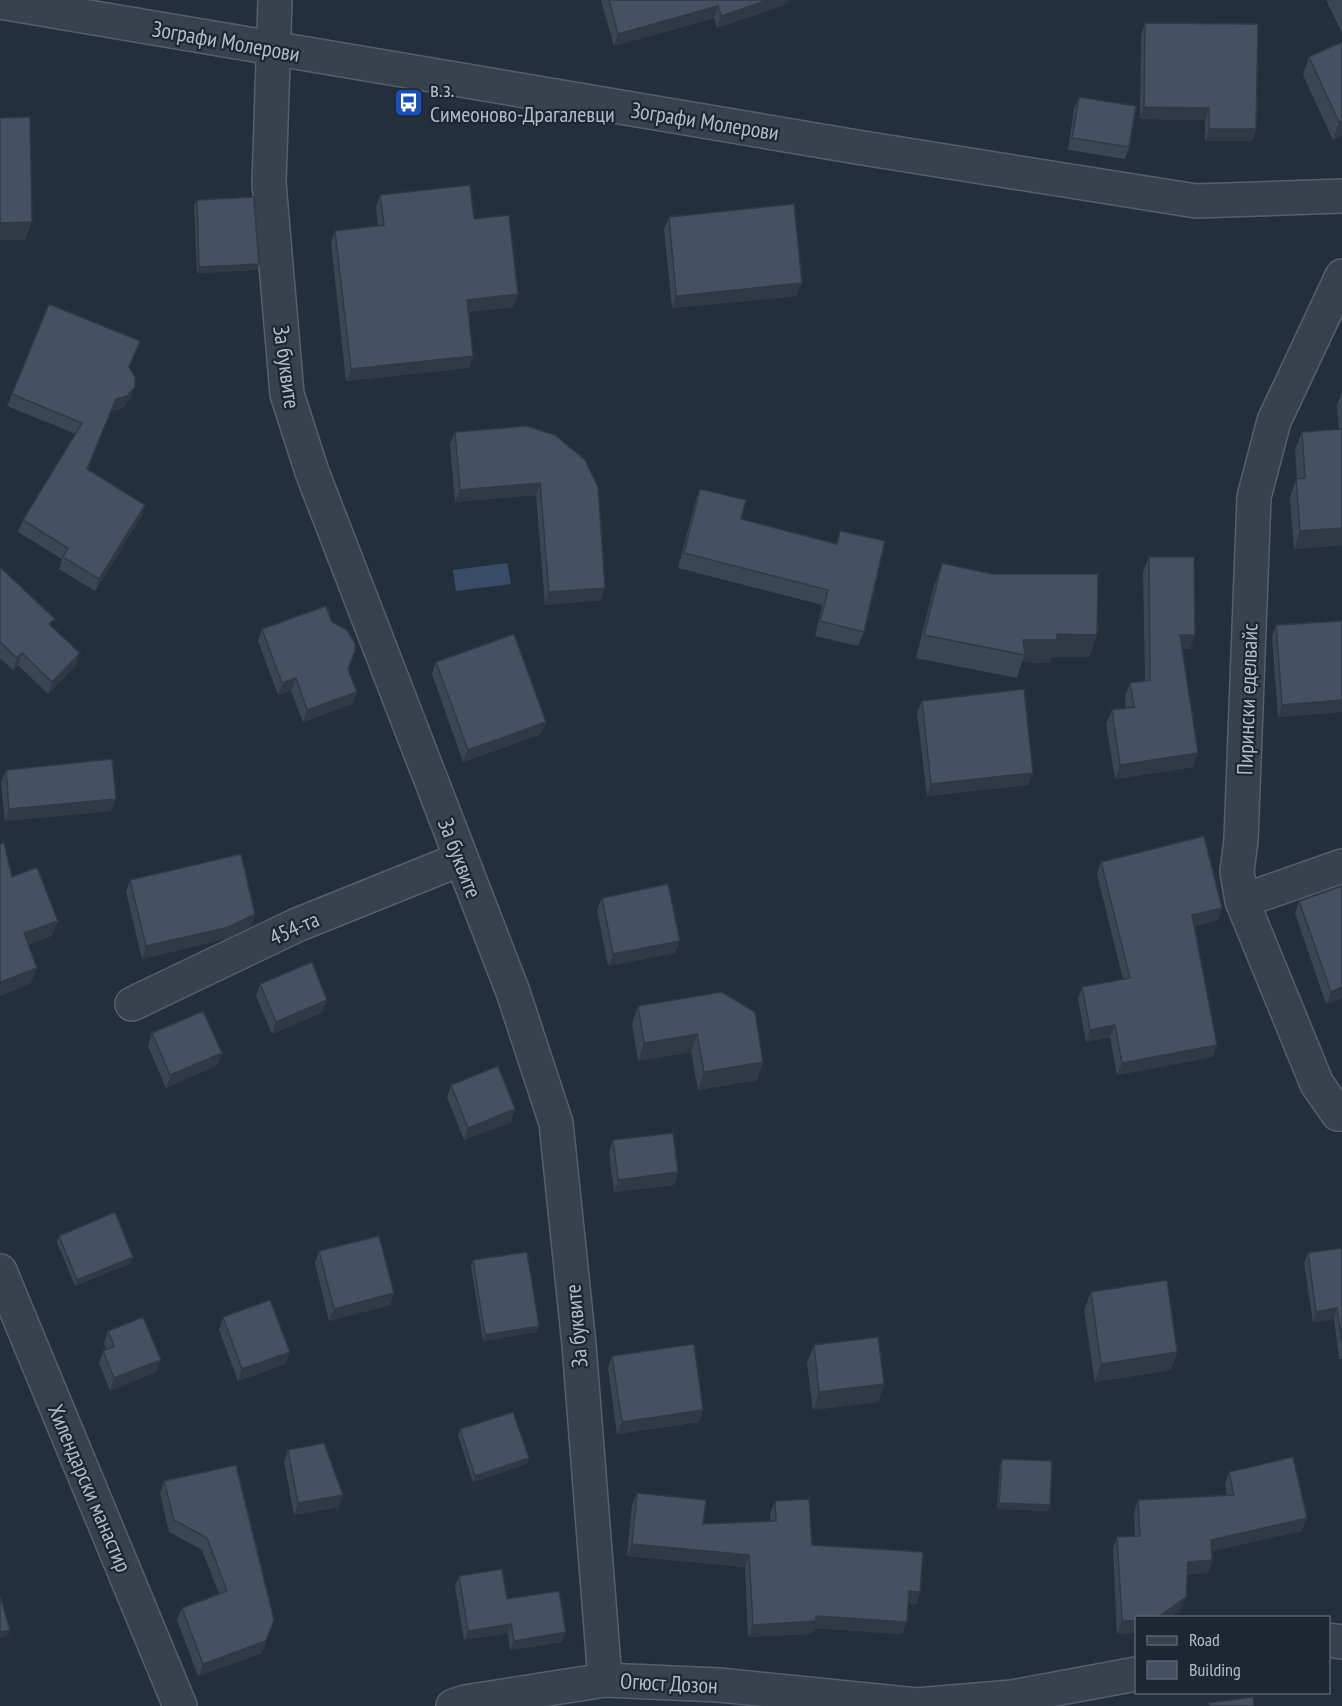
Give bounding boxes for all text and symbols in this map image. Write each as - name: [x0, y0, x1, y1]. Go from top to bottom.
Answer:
- street label: Зографи Молерови: [150, 14, 302, 68]
- place label: в.з. Симеоново-Драгалевци: [430, 75, 615, 128]
- bus stop icon: в.з. Симеоново-Драгалевци: [393, 86, 425, 118]
- street label: Зографи Молерови: [629, 95, 781, 147]
- street label: За буквите: [267, 324, 307, 410]
- street label: Пирински еделвайс: [1230, 622, 1264, 775]
- street label: За буквите: [432, 814, 488, 902]
- street label: 454-та: [265, 905, 323, 951]
- street label: За буквите: [558, 1283, 594, 1369]
- street label: Хилендарски манастир: [42, 1400, 138, 1576]
- legend: [1135, 1616, 1330, 1694]
- text: Road: [1189, 1628, 1220, 1651]
- text: Building: [1189, 1658, 1241, 1681]
- street label: Огюст Дозон: [620, 1666, 718, 1700]

